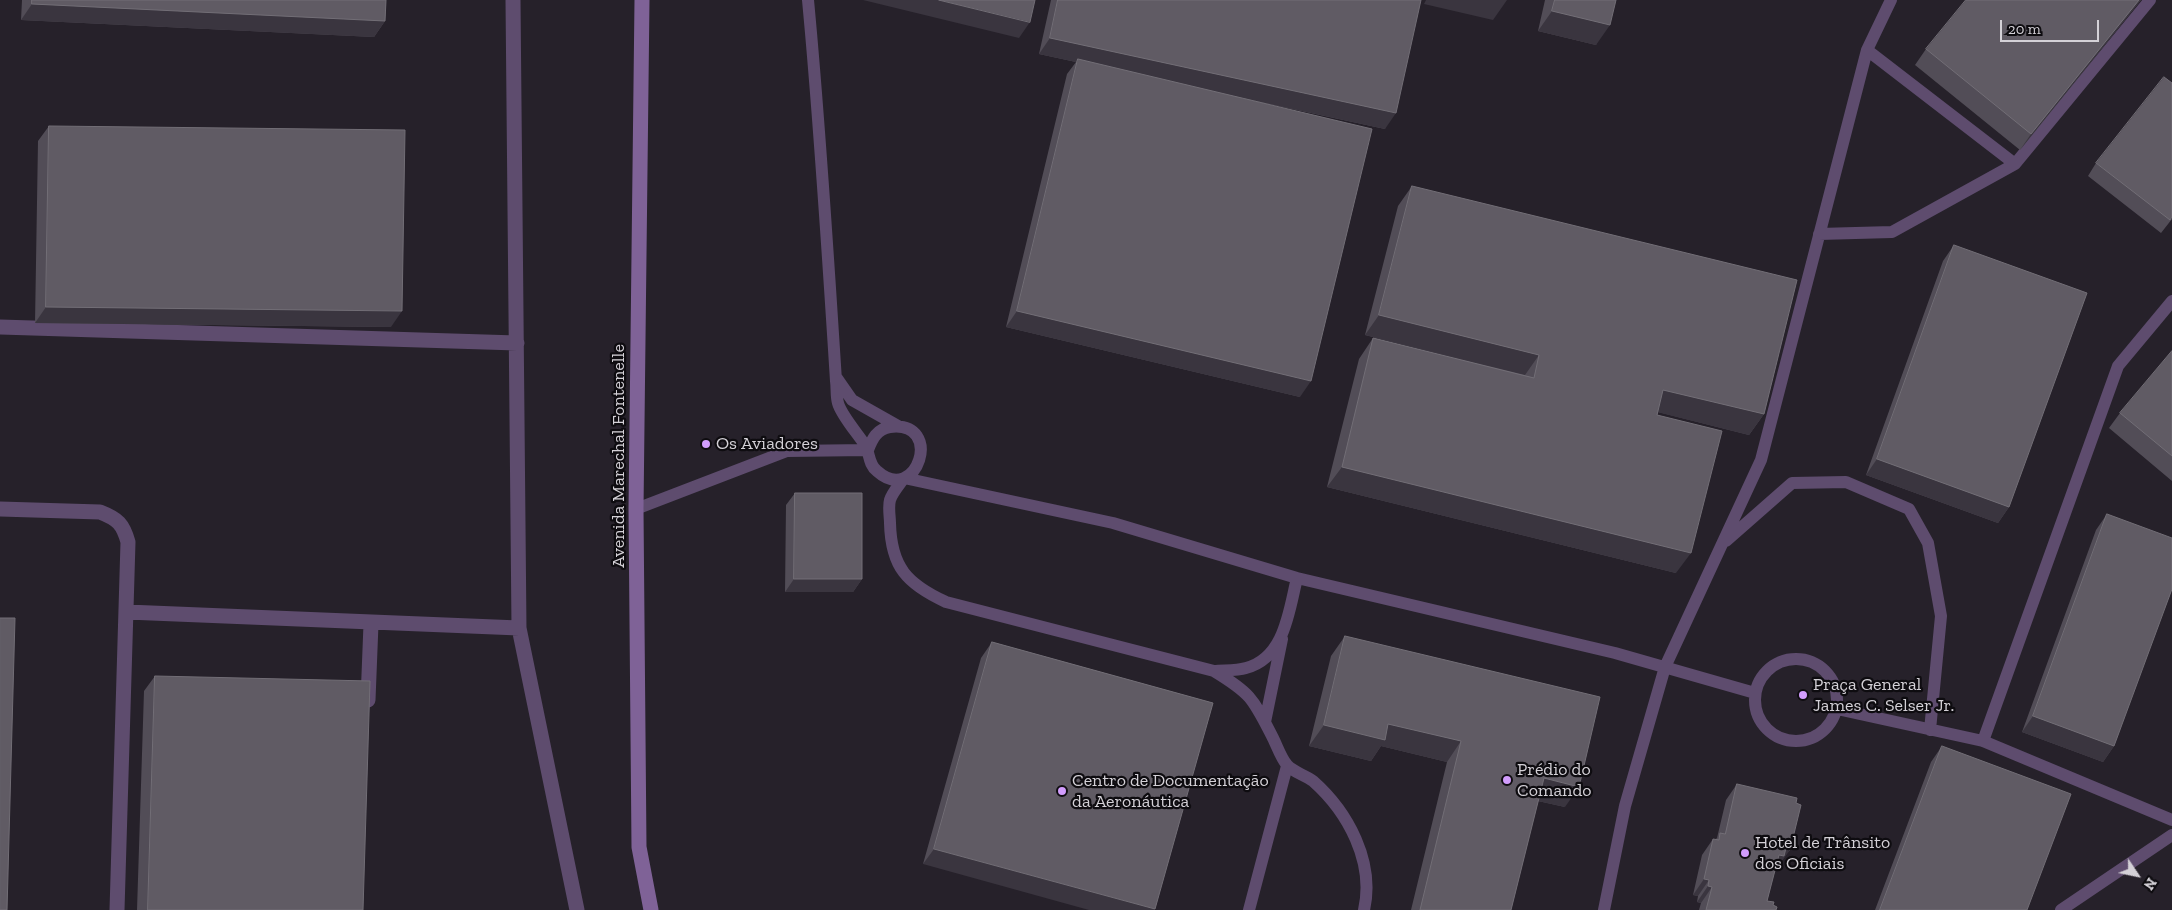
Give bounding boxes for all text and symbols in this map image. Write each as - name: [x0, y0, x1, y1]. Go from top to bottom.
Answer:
- scale bar: [2002, 10, 2101, 42]
- text: 20 m: [2008, 20, 2041, 38]
- street label: Avenida Marechal Fontenelle: [608, 344, 630, 568]
- place label: Os Aviadores: [716, 433, 818, 455]
- marker: Os Aviadores: [700, 438, 712, 450]
- place label: Praça General James C. Selser Jr.: [1813, 674, 1954, 716]
- marker: Praça General James C. Selser Jr.: [1797, 689, 1809, 701]
- place label: Prédio do Comando: [1517, 759, 1592, 802]
- place label: Centro de Documentação da Aeronáutica: [1072, 770, 1269, 812]
- marker: Prédio do Comando: [1501, 774, 1513, 786]
- marker: Centro de Documentação da Aeronáutica: [1056, 785, 1068, 797]
- place label: Hotel de Trânsito dos Oficiais: [1755, 832, 1890, 874]
- marker: Hotel de Trânsito dos Oficiais: [1739, 847, 1751, 859]
- north arrow: [2112, 850, 2162, 900]
- text: N: [2140, 874, 2160, 893]

